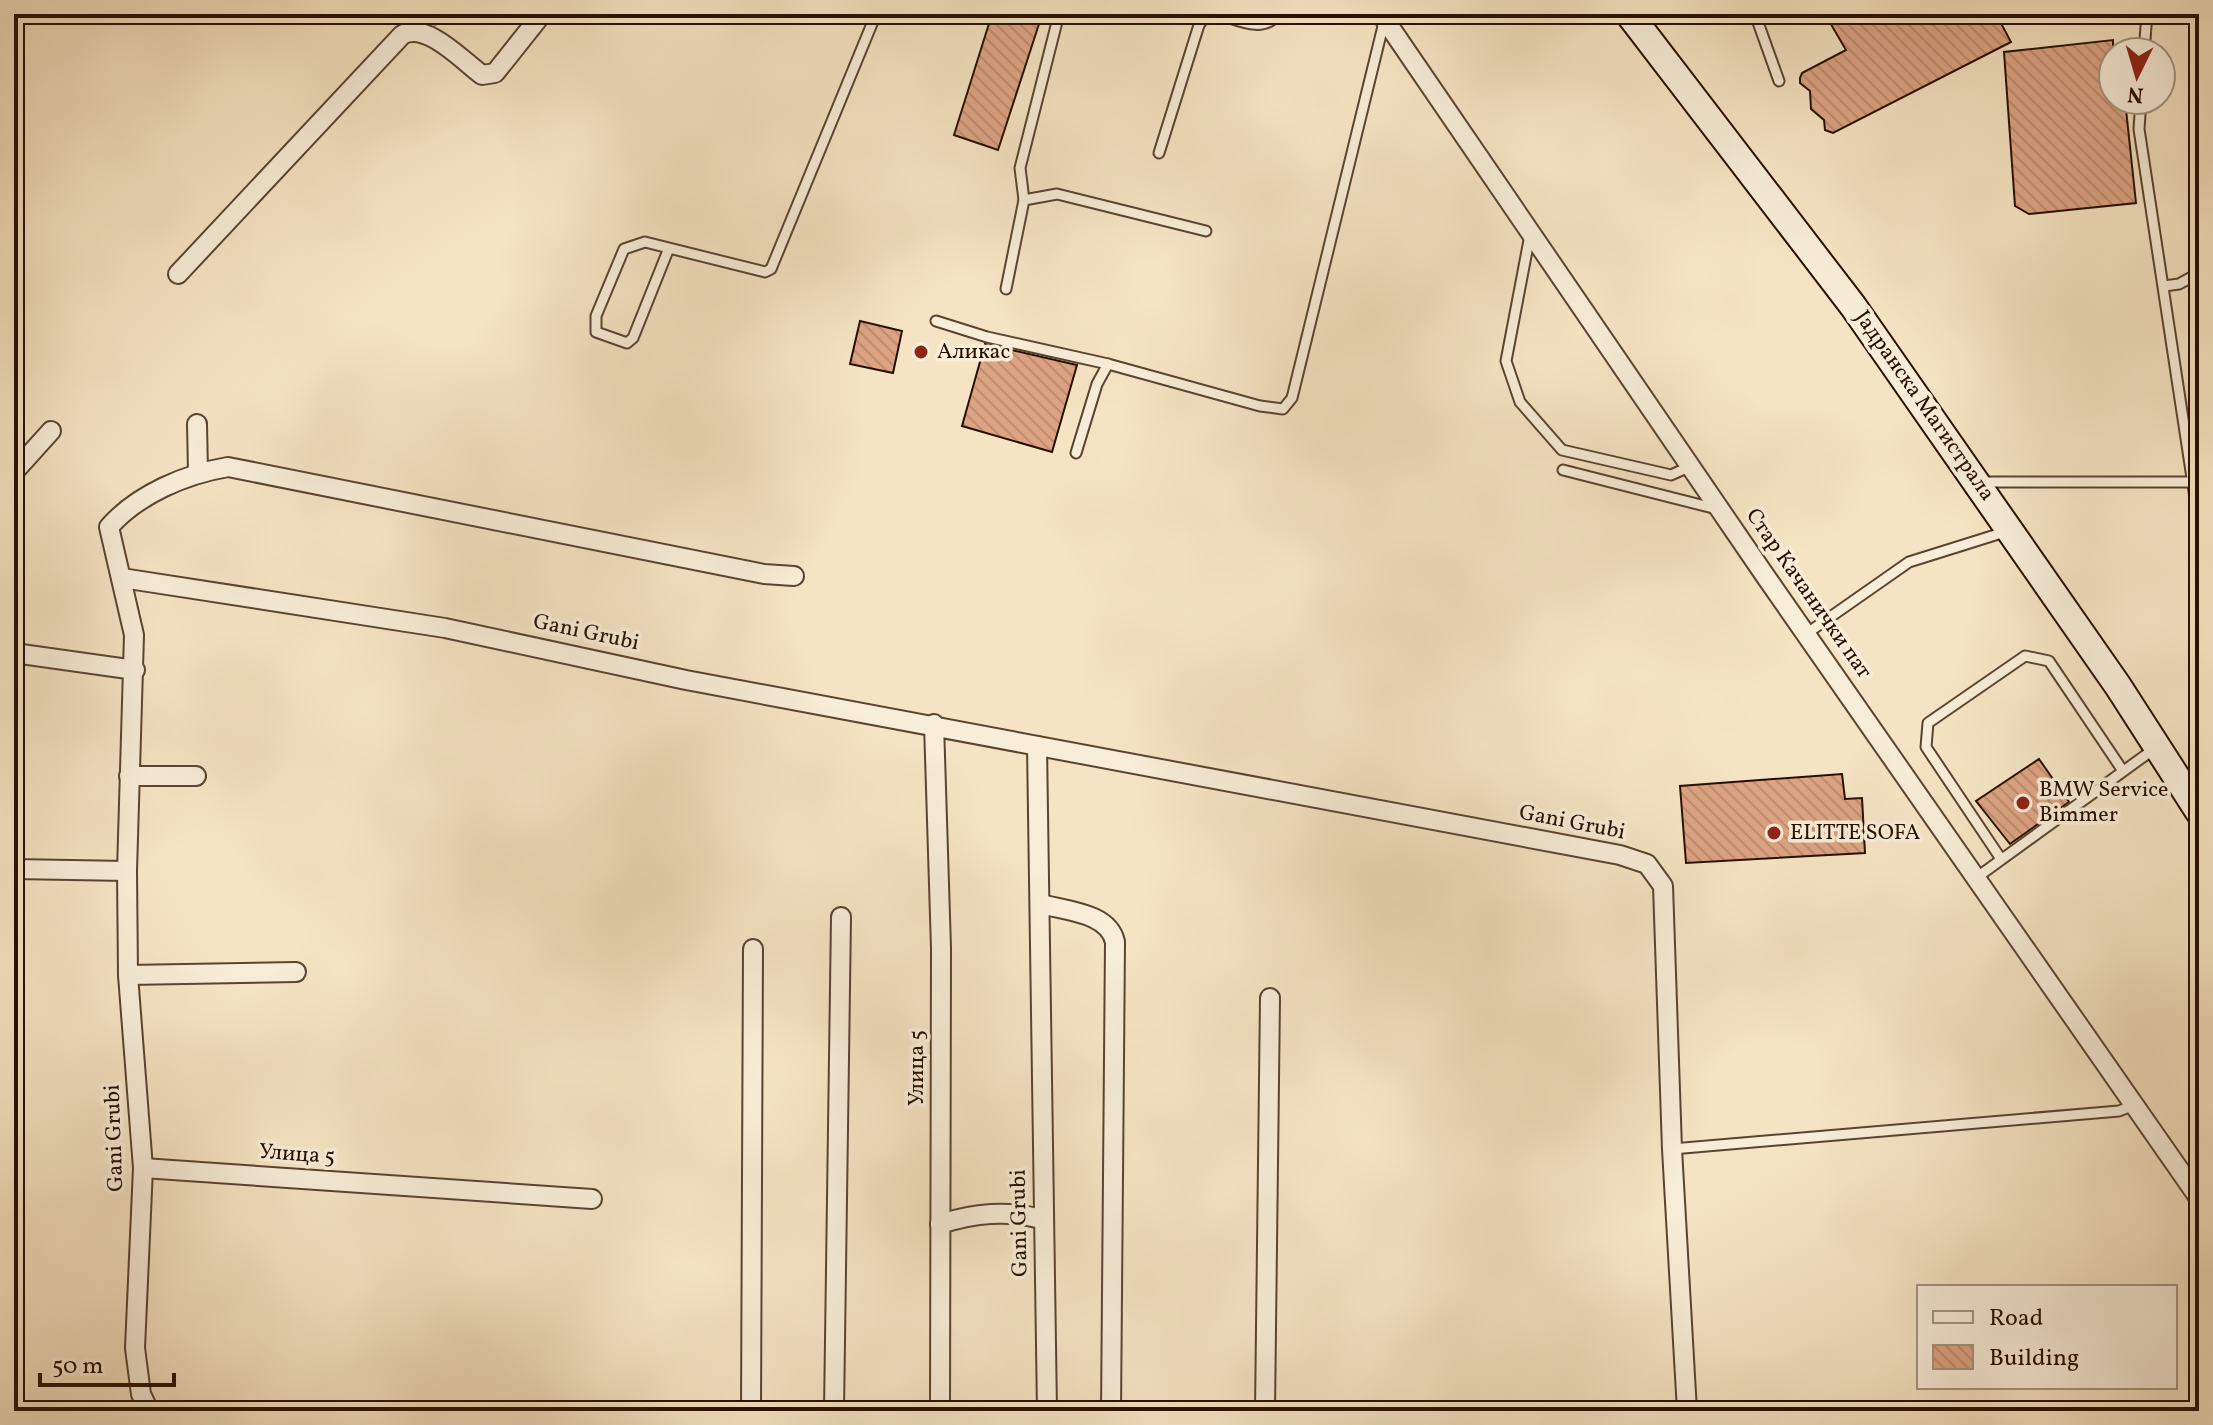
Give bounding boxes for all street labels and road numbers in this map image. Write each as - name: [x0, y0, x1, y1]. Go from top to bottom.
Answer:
- street label: Јадранска Магистрала: [1846, 304, 2002, 508]
- street label: Стар Качанички пат: [1737, 503, 1879, 685]
- street label: Gani Grubi: [530, 607, 642, 659]
- street label: Gani Grubi: [1516, 798, 1628, 848]
- street label: Улица 5: [902, 1030, 933, 1106]
- street label: Gani Grubi: [98, 1084, 132, 1192]
- street label: Улица 5: [258, 1137, 336, 1173]
- street label: Gani Grubi: [1004, 1169, 1036, 1277]

